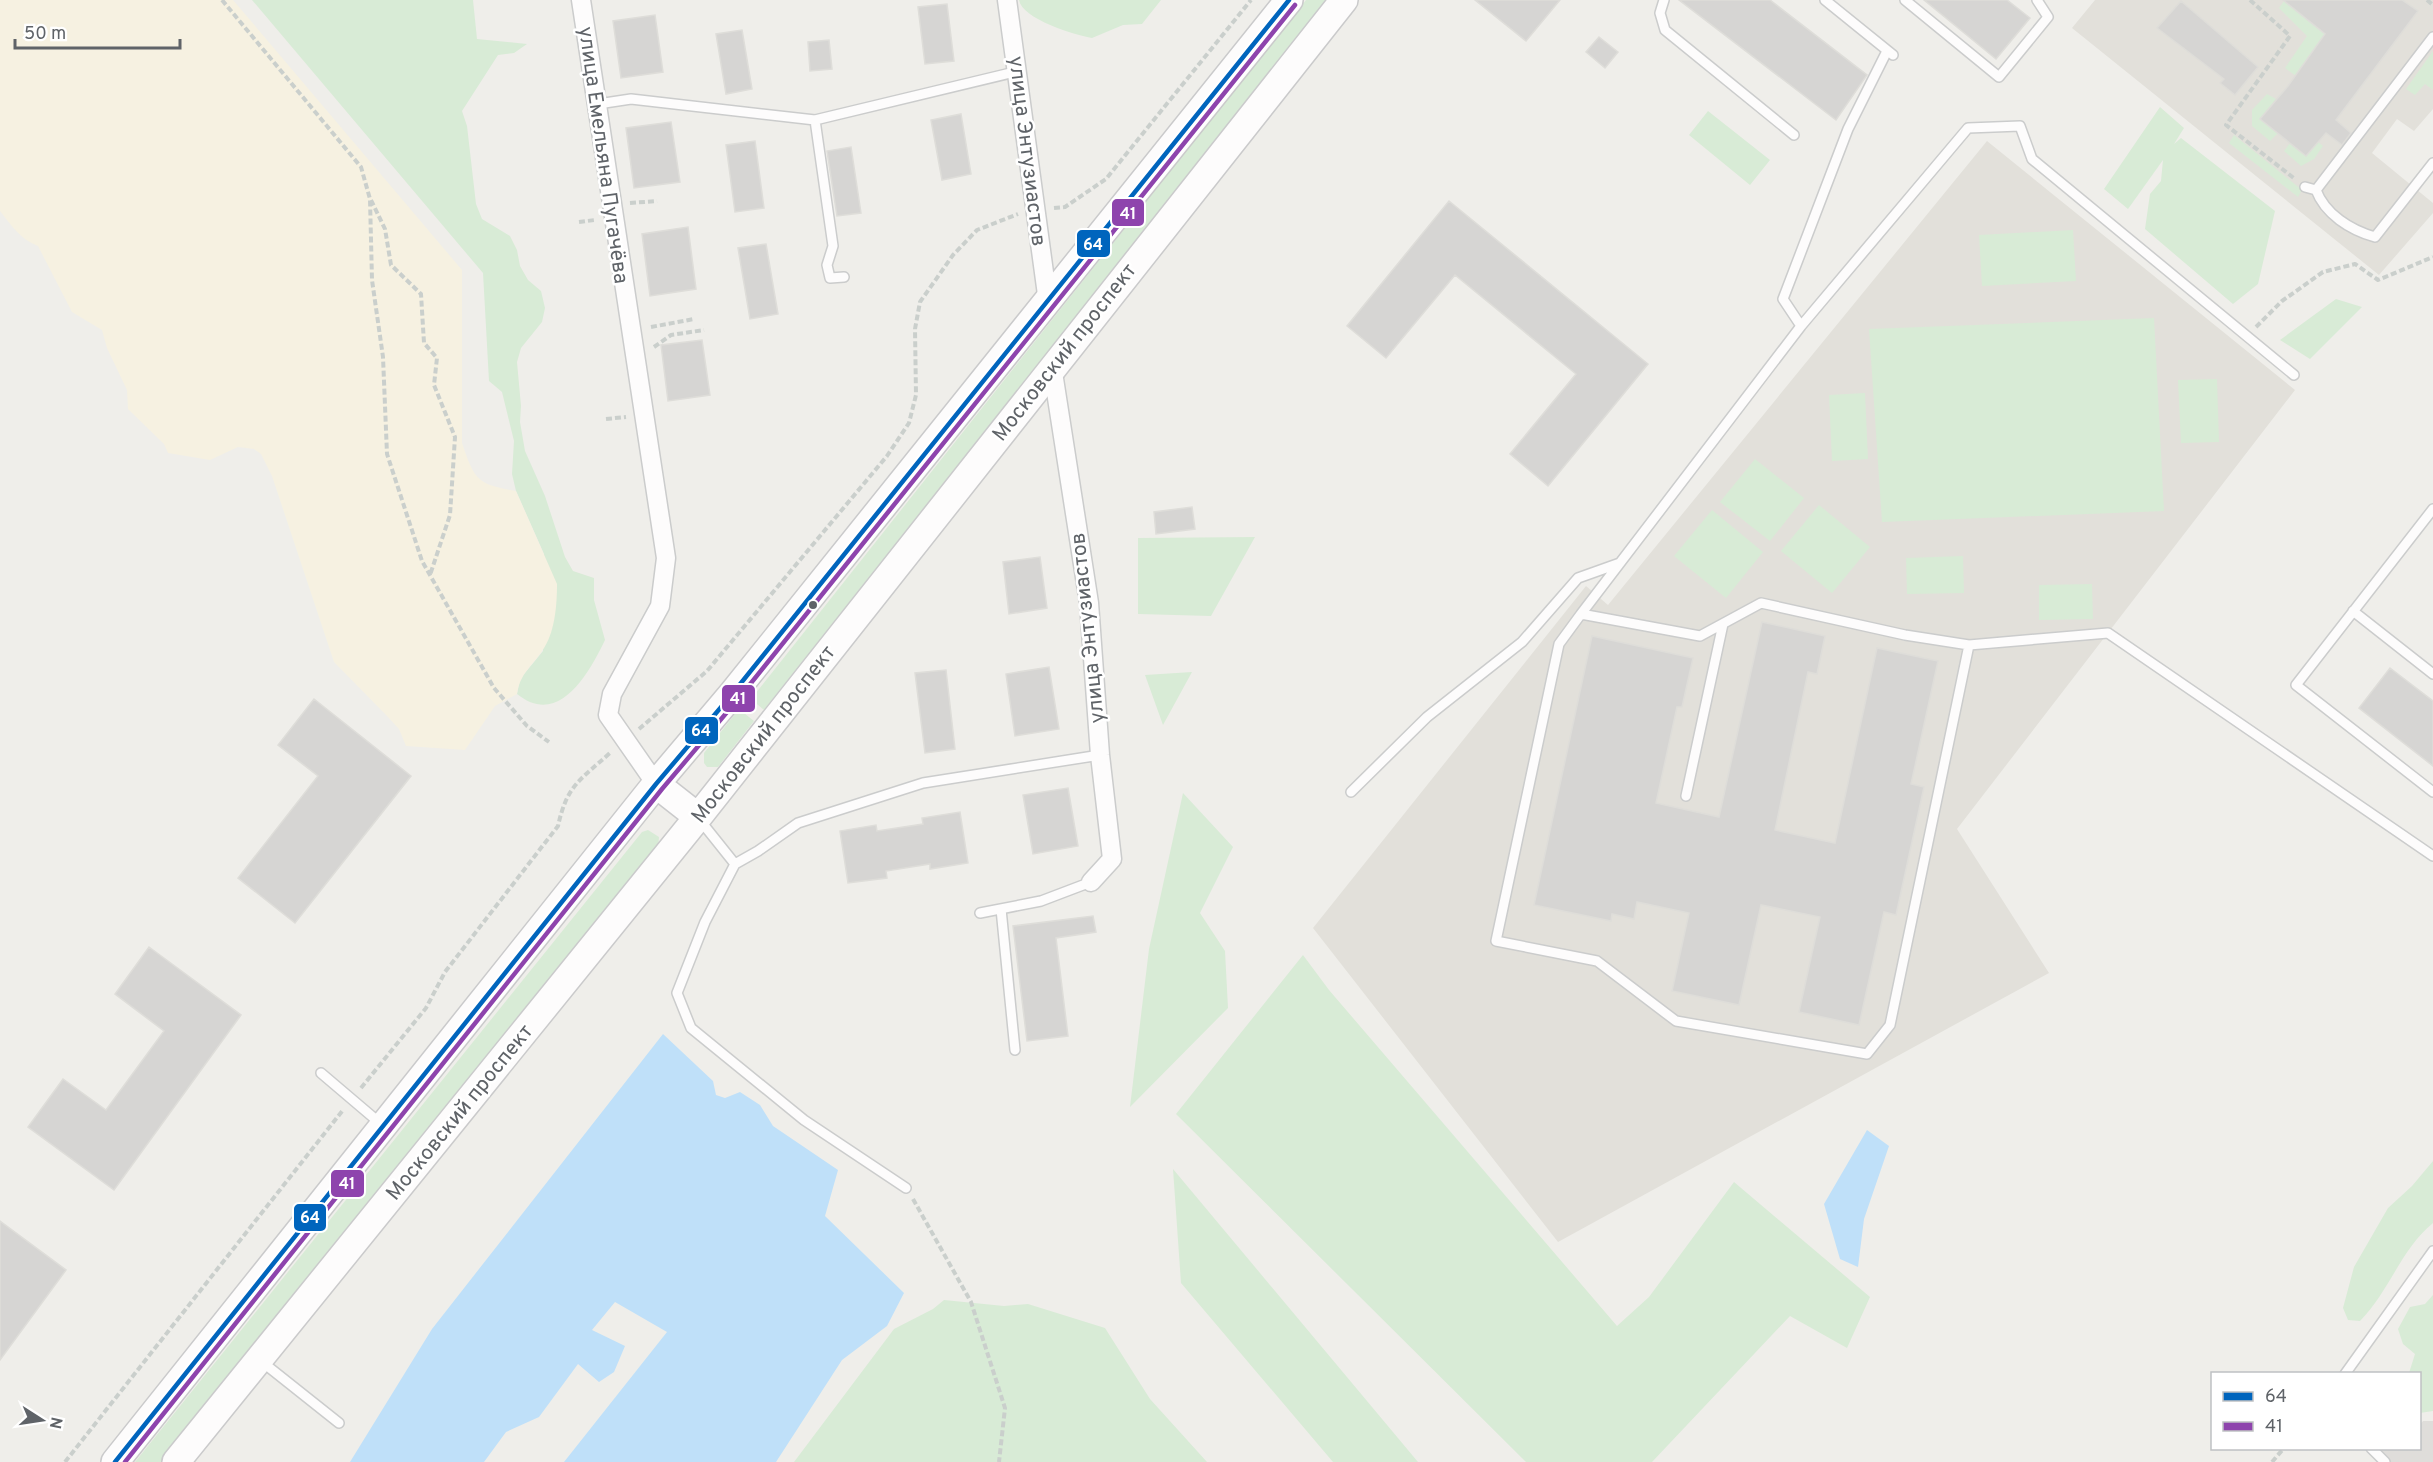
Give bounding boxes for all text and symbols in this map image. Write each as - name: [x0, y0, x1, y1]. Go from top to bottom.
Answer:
- scale bar: [15, 12, 180, 50]
- text: 50 m: [24, 23, 66, 46]
- street label: улица Емельяна Пугачёва: [571, 25, 634, 286]
- street label: улица Энтузиастов: [1001, 55, 1052, 248]
- line badge: 41: [1111, 198, 1145, 227]
- text: 41: [1120, 205, 1136, 225]
- line badge: 64: [1076, 229, 1111, 258]
- text: 64: [1083, 236, 1103, 256]
- street label: Московский проспект: [987, 258, 1143, 448]
- street label: улица Энтузиастов: [1065, 531, 1112, 724]
- unlabelled marker: [807, 599, 819, 611]
- street label: Московский проспект: [686, 640, 842, 830]
- line badge: 41: [721, 684, 756, 713]
- text: 41: [730, 690, 746, 710]
- line badge: 64: [684, 716, 719, 745]
- text: 64: [691, 722, 711, 742]
- street label: Московский проспект: [381, 1019, 540, 1207]
- line badge: 41: [330, 1169, 365, 1198]
- text: 41: [339, 1175, 355, 1195]
- line badge: 64: [293, 1203, 327, 1232]
- text: 64: [300, 1209, 320, 1229]
- legend: [2211, 1372, 2421, 1450]
- text: 64: [2265, 1386, 2287, 1409]
- north arrow: [12, 1390, 72, 1450]
- text: N: [44, 1415, 66, 1430]
- text: 41: [2265, 1416, 2283, 1439]

